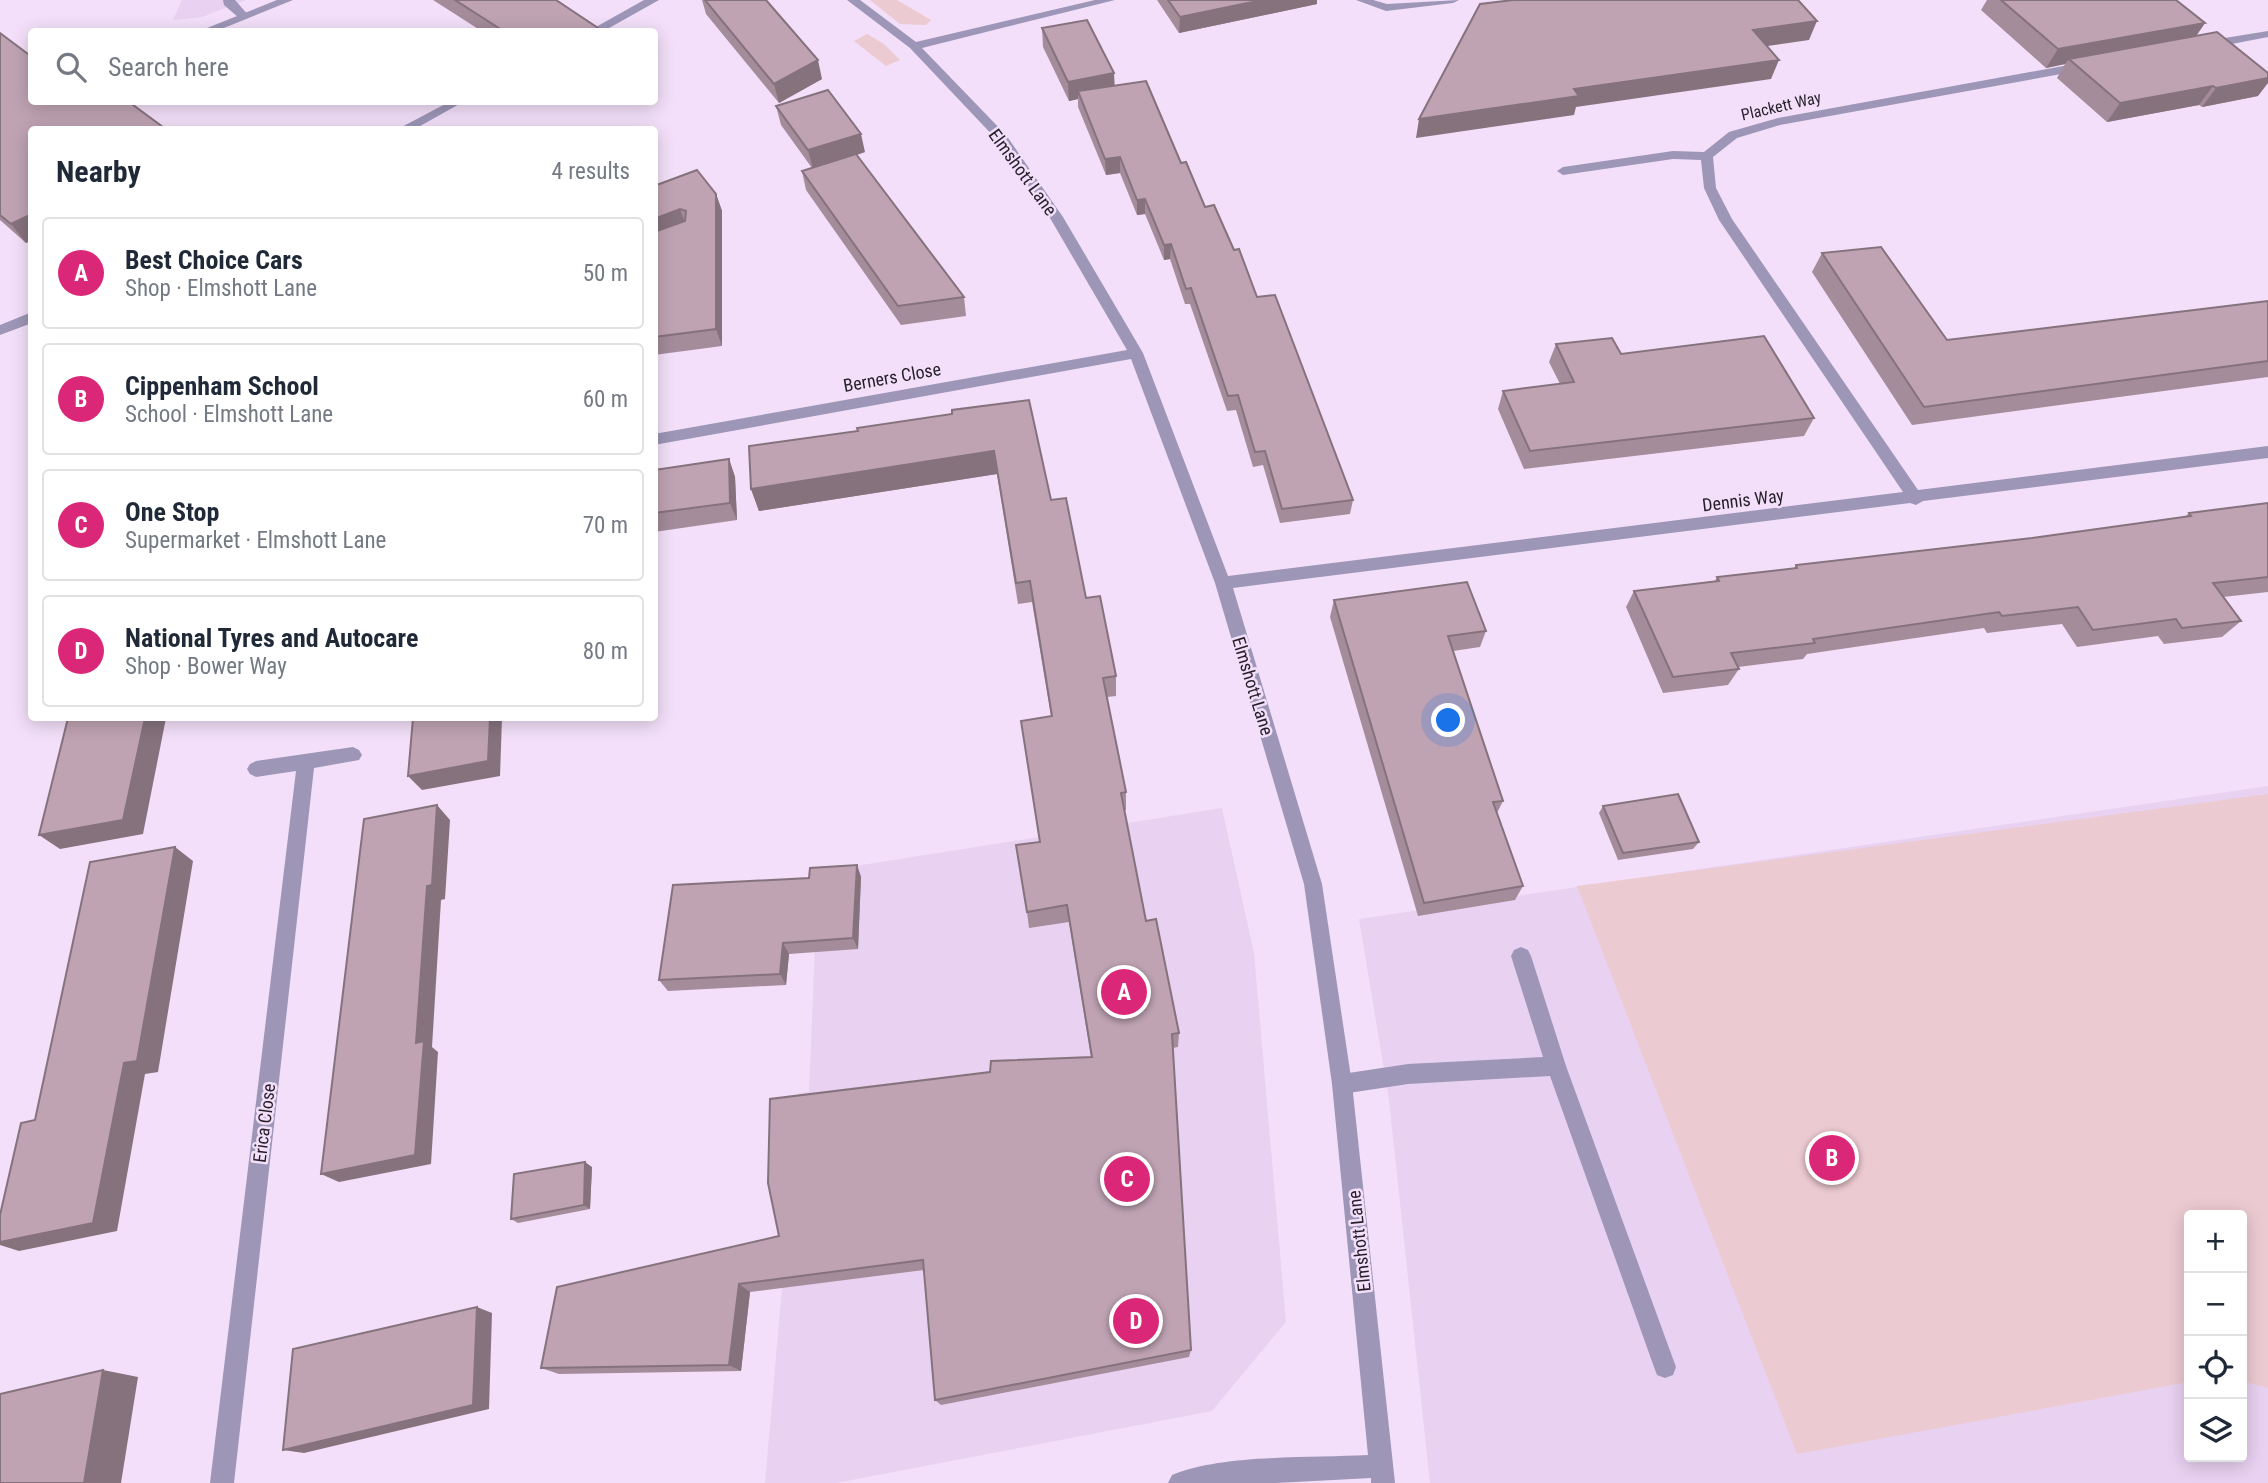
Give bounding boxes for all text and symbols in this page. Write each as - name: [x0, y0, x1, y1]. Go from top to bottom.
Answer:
- search box: [28, 28, 658, 105]
- icon: search: [52, 48, 90, 86]
- text: Search here: [108, 52, 229, 82]
- street label: Plackett Way: [1739, 88, 1823, 124]
- street label: Elmshott Lane: [985, 125, 1061, 219]
- text: Nearby: [56, 154, 141, 189]
- text: 4 results: [552, 158, 630, 185]
- text: Best Choice Cars: [125, 245, 303, 275]
- text: A: [74, 260, 88, 287]
- text: 50 m: [583, 260, 628, 287]
- text: Shop · Elmshott Lane: [125, 275, 317, 302]
- street label: Berners Close: [842, 358, 942, 396]
- text: Cippenham School: [125, 371, 319, 401]
- text: B: [75, 386, 87, 413]
- text: 60 m: [583, 386, 628, 413]
- text: School · Elmshott Lane: [125, 401, 333, 428]
- street label: Dennis Way: [1701, 485, 1785, 515]
- text: One Stop: [125, 497, 219, 527]
- text: C: [74, 512, 88, 539]
- text: 70 m: [583, 512, 628, 539]
- text: Supermarket · Elmshott Lane: [125, 527, 386, 554]
- text: National Tyres and Autocare: [125, 623, 418, 653]
- street label: Elmshott Lane: [1228, 634, 1278, 738]
- text: D: [75, 638, 88, 665]
- text: 80 m: [583, 638, 628, 665]
- text: Shop · Bower Way: [125, 653, 287, 680]
- your location: [1431, 703, 1465, 737]
- pin: A: [1101, 966, 1147, 1018]
- street label: Erica Close: [249, 1082, 279, 1164]
- pin: B: [1809, 1132, 1855, 1184]
- pin: C: [1104, 1153, 1150, 1205]
- street label: Elmshott Lane: [1343, 1189, 1375, 1293]
- map controls: [2184, 1210, 2247, 1462]
- button: +: [2184, 1210, 2247, 1273]
- button: −: [2184, 1273, 2247, 1336]
- pin: D: [1113, 1295, 1159, 1347]
- button: locate: [2184, 1336, 2247, 1399]
- button: layers: [2184, 1399, 2247, 1462]

